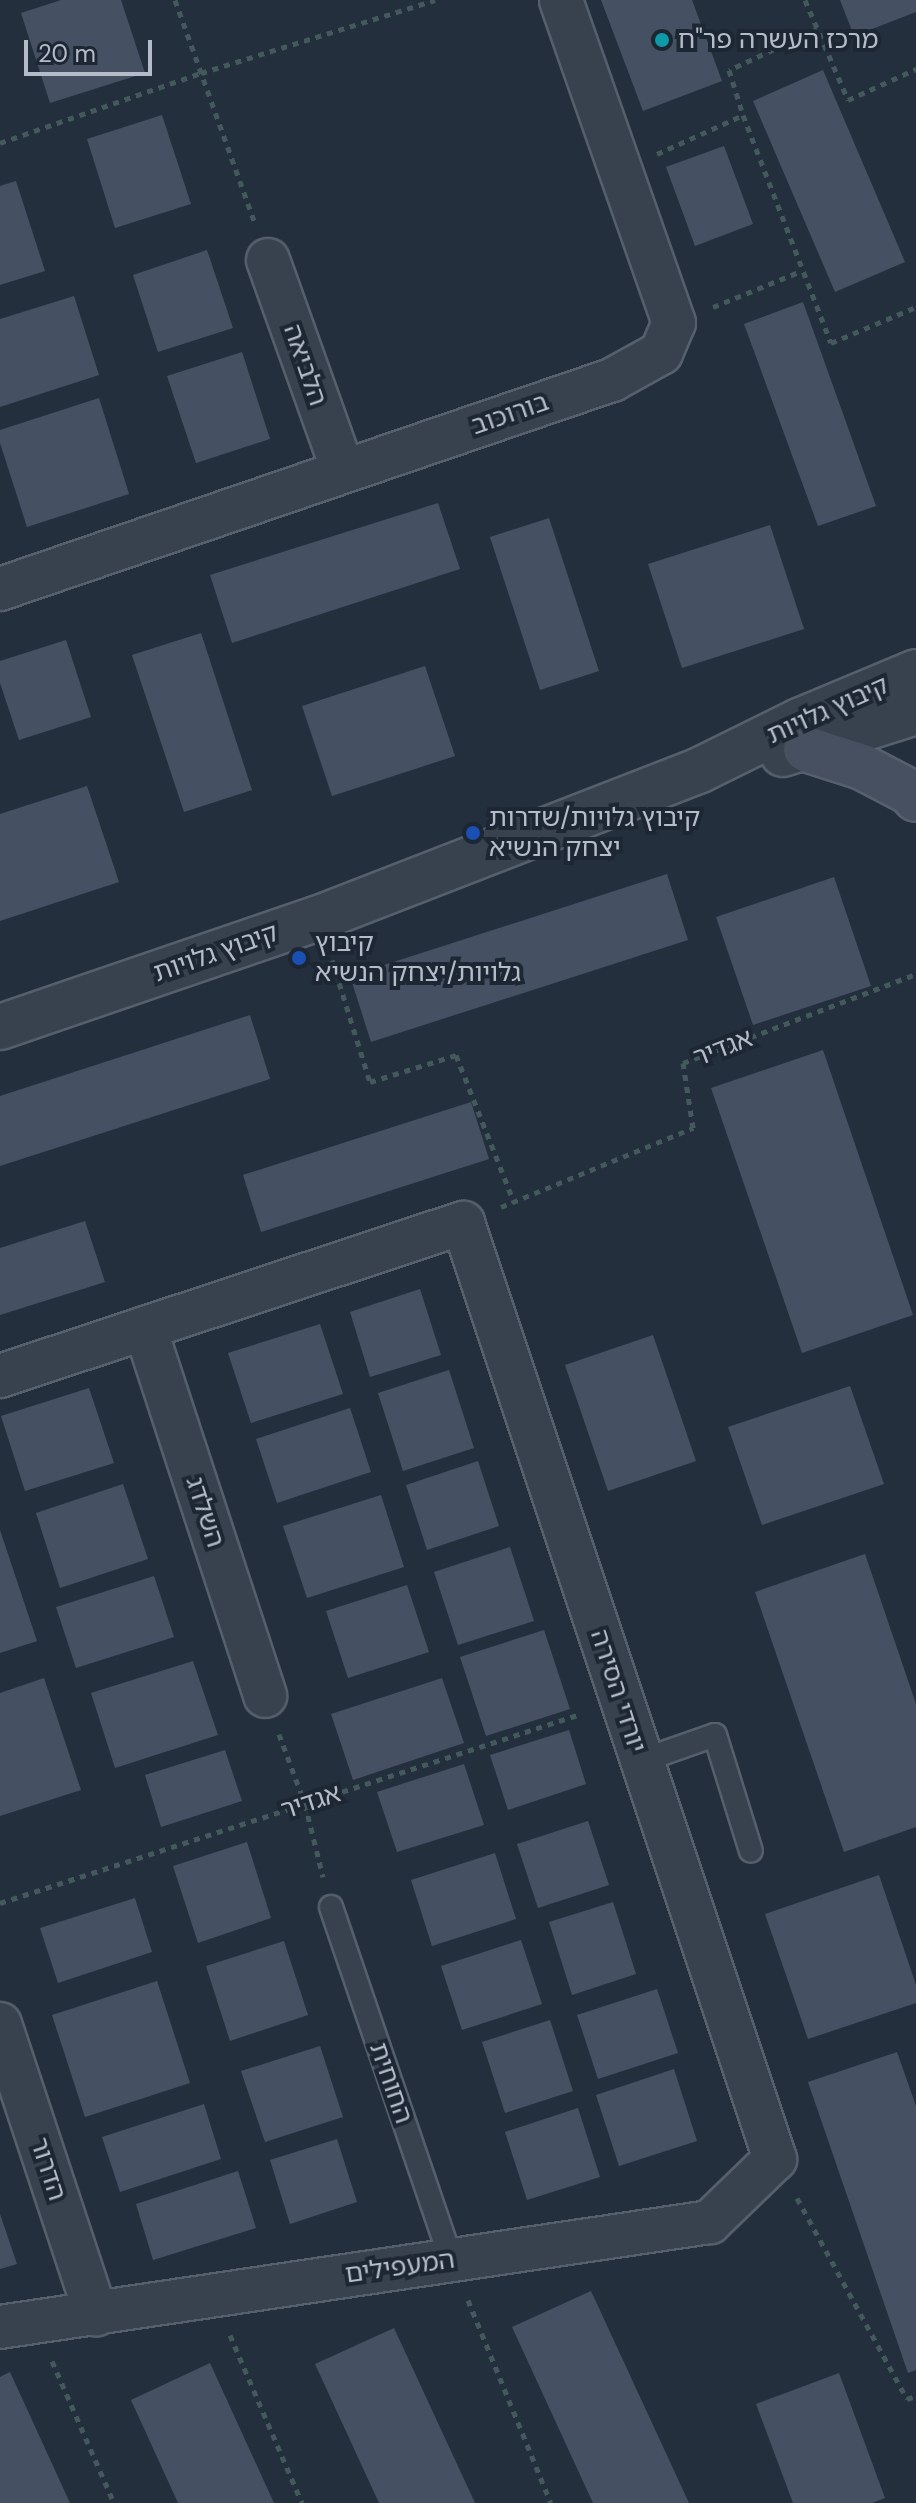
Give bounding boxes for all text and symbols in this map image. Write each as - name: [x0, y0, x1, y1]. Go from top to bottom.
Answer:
- scale bar: [28, 24, 156, 74]
- place label: מרכז העשרה פר"ח: [678, 24, 878, 56]
- marker: מרכז העשרה פר"ח: [653, 31, 671, 49]
- text: 20 m: [38, 38, 96, 69]
- street label: הלביאה: [277, 320, 333, 410]
- street label: בורוכוב: [467, 386, 553, 442]
- street label: קיבוץ גלויות: [762, 669, 894, 751]
- place label: קיבוץ גלויות/שדרות יצחק הנשיא: [489, 802, 700, 864]
- marker: קיבוץ גלויות/שדרות יצחק הנשיא: [464, 824, 482, 842]
- street label: קיבוץ גלויות: [150, 917, 282, 989]
- place label: קיבוץ גלויות/יצחק הנשיא: [315, 927, 521, 988]
- marker: קיבוץ גלויות/יצחק הנשיא: [290, 949, 308, 967]
- street label: אגדיר: [689, 1023, 757, 1073]
- street label: השלדג: [179, 1473, 231, 1551]
- street label: יורדי הסירה: [583, 1626, 653, 1756]
- street label: אגדיר: [277, 1778, 345, 1826]
- street label: החוחית: [363, 2038, 419, 2128]
- street label: הדרור: [23, 2134, 73, 2204]
- street label: המעפילים: [343, 2244, 457, 2290]

